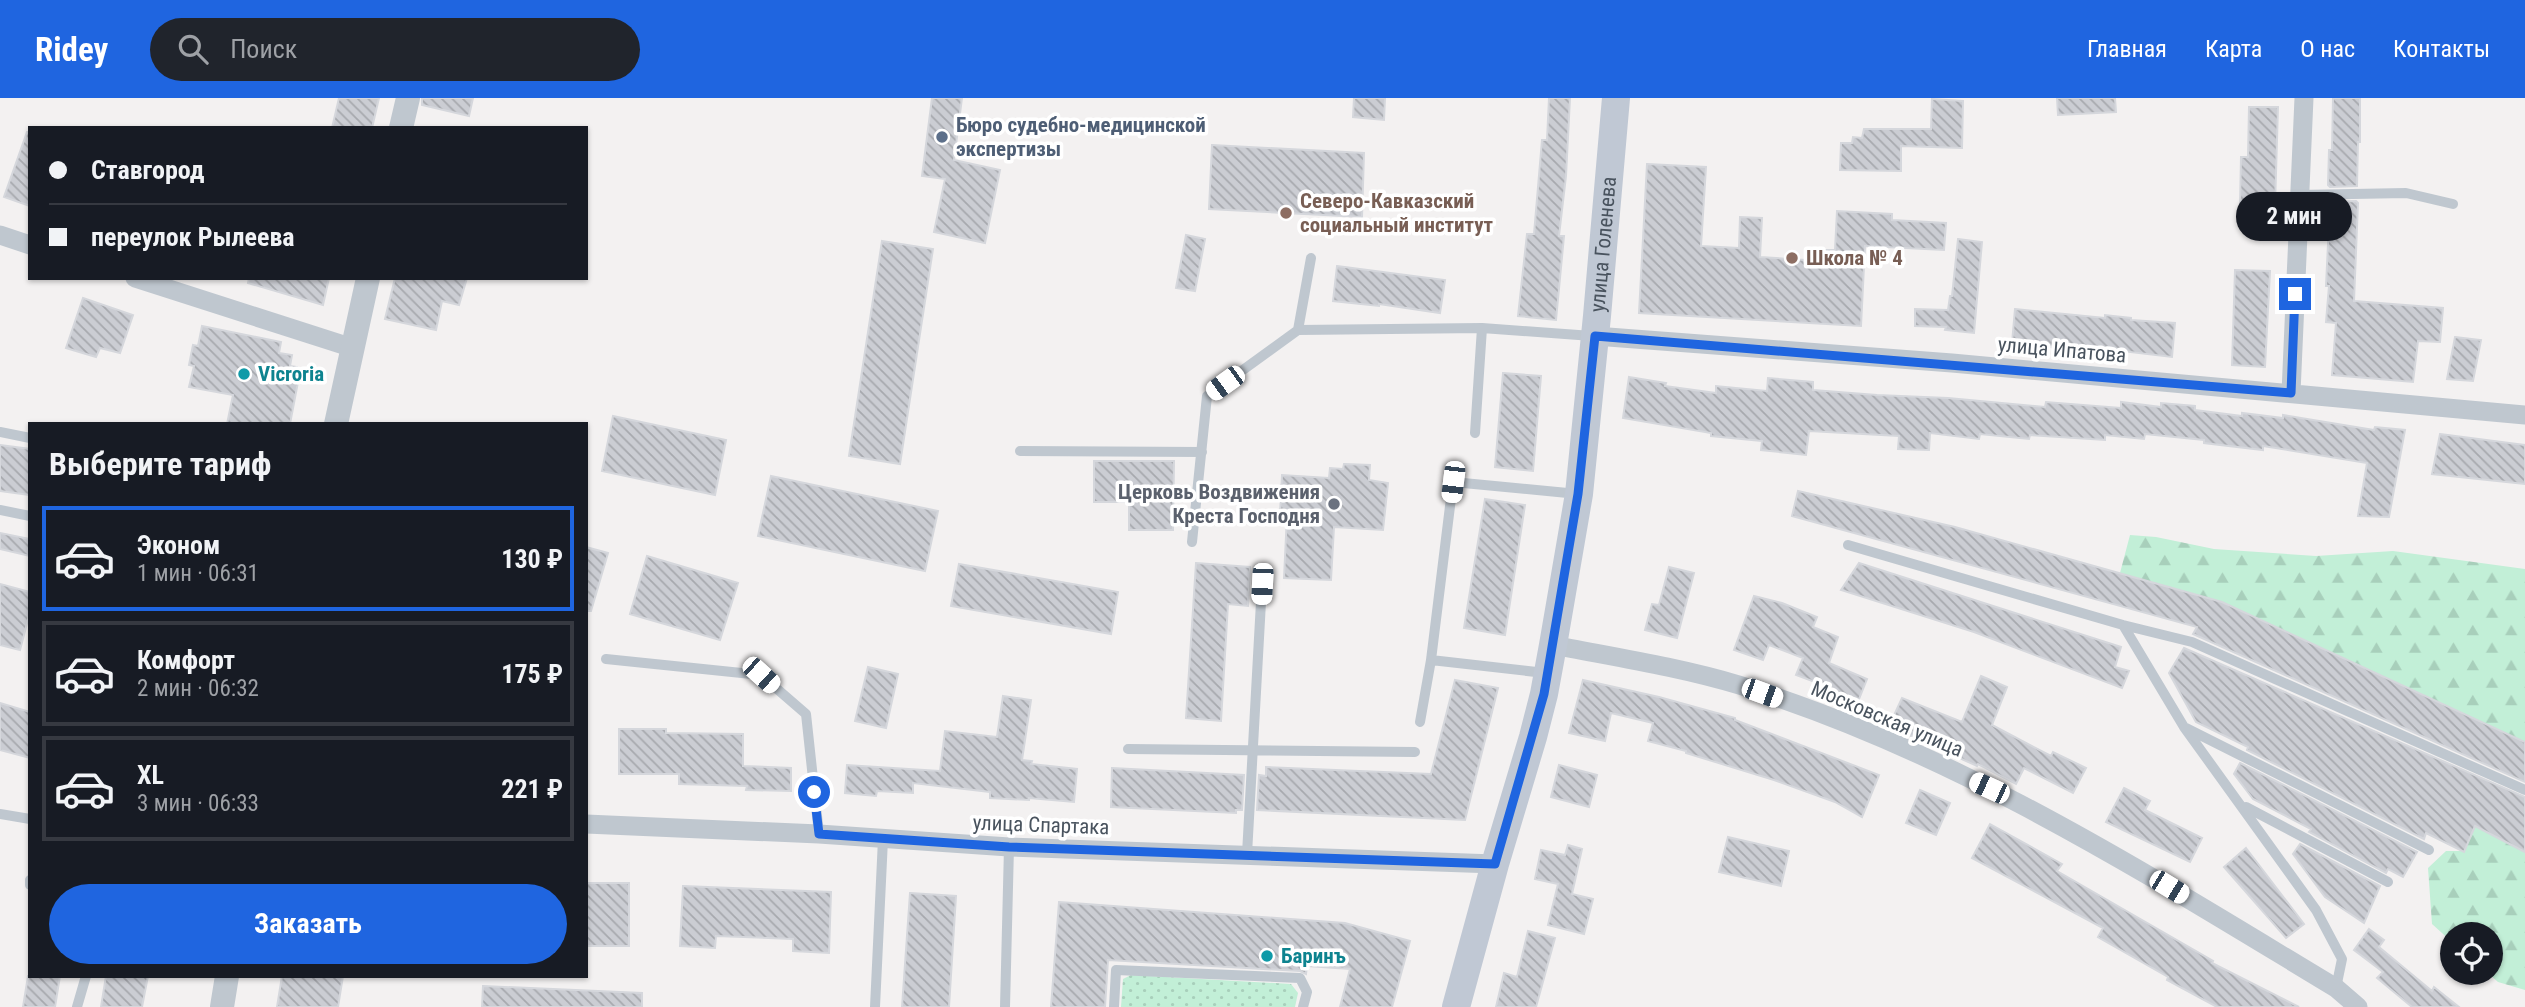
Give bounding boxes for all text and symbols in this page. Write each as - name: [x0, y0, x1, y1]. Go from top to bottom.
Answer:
- search box: [150, 18, 640, 81]
- text: Ridey: [35, 30, 108, 69]
- icon: search: [174, 30, 212, 68]
- text: Поиск: [230, 34, 297, 64]
- text: Главная: [2087, 35, 2167, 63]
- text: Карта: [2205, 35, 2262, 63]
- text: О нас: [2300, 35, 2355, 63]
- text: Контакты: [2393, 35, 2490, 63]
- place label: Бюро судебно-медицинской экспертизы: [956, 113, 1206, 161]
- marker: Бюро судебно-медицинской экспертизы: [934, 129, 950, 145]
- text: Ставгород: [91, 155, 205, 185]
- street label: улица Голенева: [1585, 176, 1621, 313]
- place label: Северо-Кавказский социальный институт: [1300, 189, 1494, 237]
- callout: 2 мин: [2237, 192, 2353, 242]
- text: 2 мин: [2266, 203, 2322, 230]
- marker: Северо-Кавказский социальный институт: [1278, 205, 1294, 221]
- text: переулок Рылеева: [91, 222, 295, 252]
- place label: Школа № 4: [1806, 246, 1903, 270]
- marker: Школа № 4: [1784, 250, 1800, 266]
- route end: [2279, 278, 2311, 310]
- street label: улица Ипатова: [1997, 332, 2127, 368]
- place label: Vicroria: [258, 362, 324, 386]
- car: [1202, 362, 1249, 404]
- marker: Vicroria: [236, 366, 252, 382]
- text: Выберите тариф: [49, 445, 271, 483]
- car: [1441, 460, 1466, 504]
- place label: Церковь Воздвижения Креста Господня: [1118, 480, 1320, 528]
- marker: Церковь Воздвижения Креста Господня: [1326, 496, 1342, 512]
- icon: car: [53, 527, 116, 590]
- text: Эконом: [137, 530, 220, 560]
- text: 130 ₽: [501, 544, 563, 574]
- text: 1 мин · 06:31: [137, 560, 259, 587]
- car: [1251, 562, 1274, 606]
- icon: car: [53, 642, 116, 705]
- text: Комфорт: [137, 645, 235, 675]
- car: [739, 653, 784, 697]
- text: 175 ₽: [501, 659, 563, 689]
- text: 2 мин · 06:32: [137, 675, 259, 702]
- car: [1739, 676, 1786, 710]
- street label: Московская улица: [1807, 676, 1967, 762]
- icon: car: [53, 757, 116, 820]
- text: XL: [137, 760, 164, 790]
- car: [1966, 770, 2013, 806]
- text: 221 ₽: [501, 774, 563, 804]
- route start: [798, 776, 830, 808]
- text: 3 мин · 06:33: [137, 790, 259, 817]
- street label: улица Спартака: [972, 811, 1110, 839]
- car: [2146, 867, 2193, 907]
- button: Заказать: [49, 884, 567, 964]
- map controls: [2440, 922, 2503, 985]
- button: locate: [2440, 922, 2503, 985]
- place label: Баринъ: [1281, 944, 1346, 968]
- marker: Баринъ: [1259, 948, 1275, 964]

